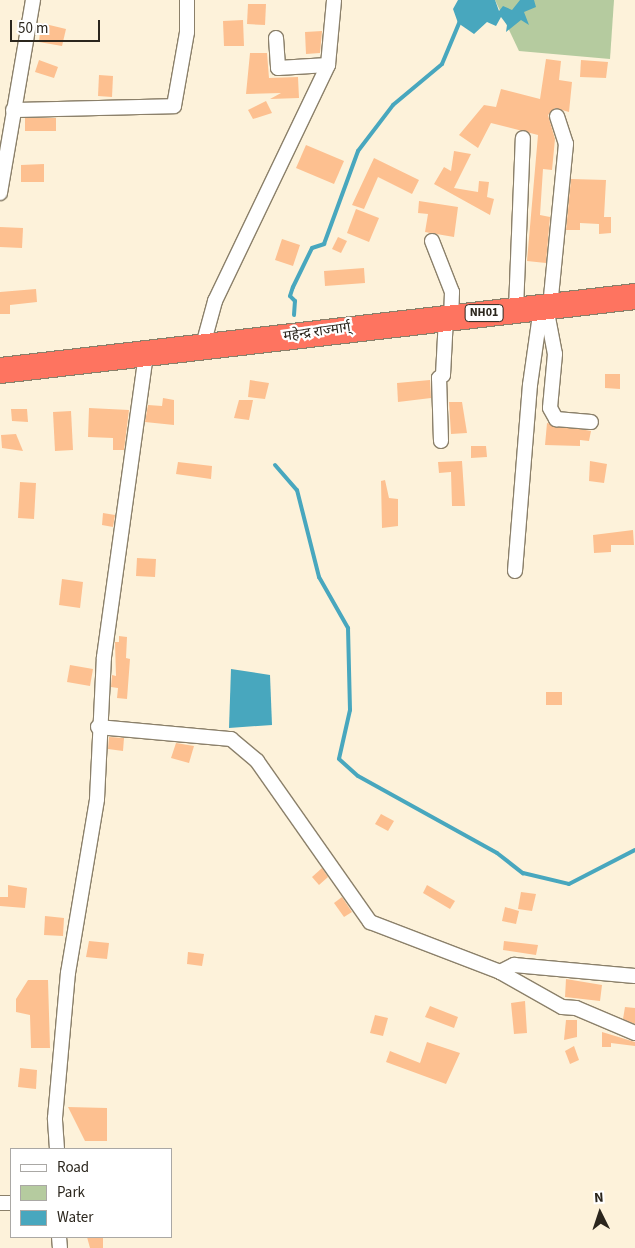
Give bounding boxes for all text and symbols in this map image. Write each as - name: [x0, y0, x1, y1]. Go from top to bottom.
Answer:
- scale bar: [12, 10, 102, 42]
- text: 50 m: [18, 18, 48, 39]
- road number: NH01: [464, 304, 504, 322]
- street label: महेन्द्र राज्मार्ग्: [282, 319, 352, 345]
- legend: [10, 1148, 172, 1238]
- text: Road: [57, 1157, 89, 1178]
- text: Park: [57, 1182, 85, 1203]
- north arrow: [575, 1188, 625, 1238]
- text: N: [594, 1188, 604, 1208]
- text: Water: [57, 1207, 93, 1228]

